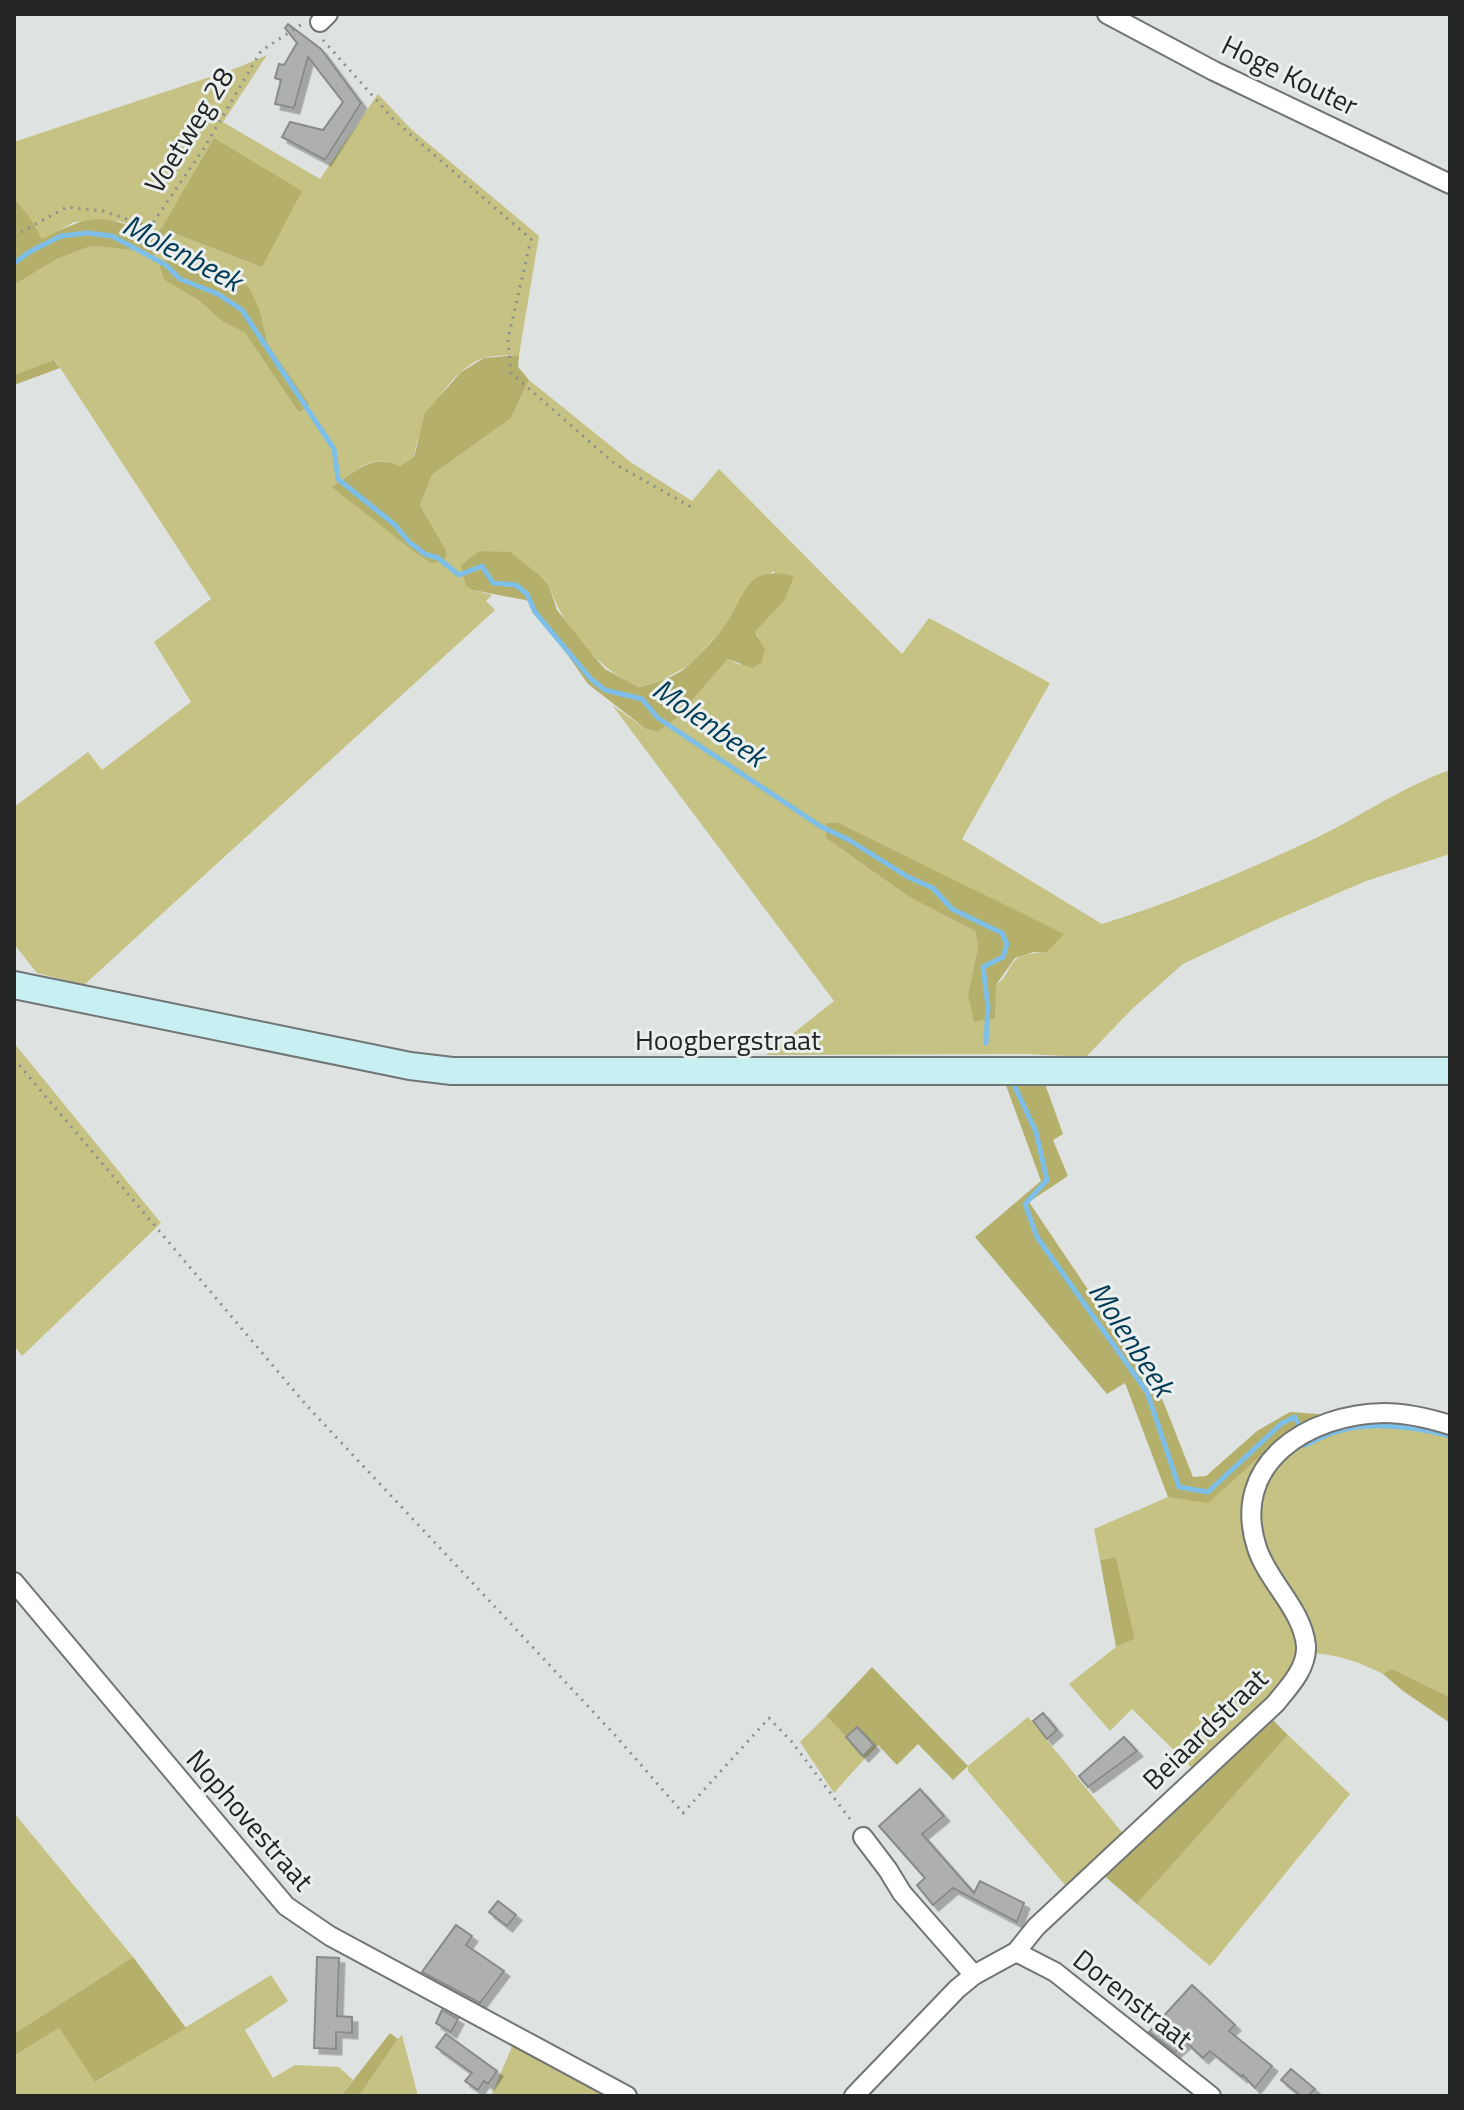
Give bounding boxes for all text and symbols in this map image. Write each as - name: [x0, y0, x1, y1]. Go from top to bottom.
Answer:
- street label: Hoge Kouter: [1215, 23, 1366, 126]
- street label: Voetweg 28: [133, 58, 244, 201]
- water label: Molenbeek: [115, 201, 254, 305]
- water label: Molenbeek: [643, 666, 779, 780]
- street label: Hoogbergstraat: [635, 1018, 821, 1061]
- water label: Molenbeek: [1077, 1272, 1188, 1408]
- street label: Beiaardstraat: [1132, 1657, 1277, 1800]
- street label: Nophovestraat: [177, 1739, 324, 1900]
- street label: Dorenstraat: [1064, 1938, 1203, 2059]

